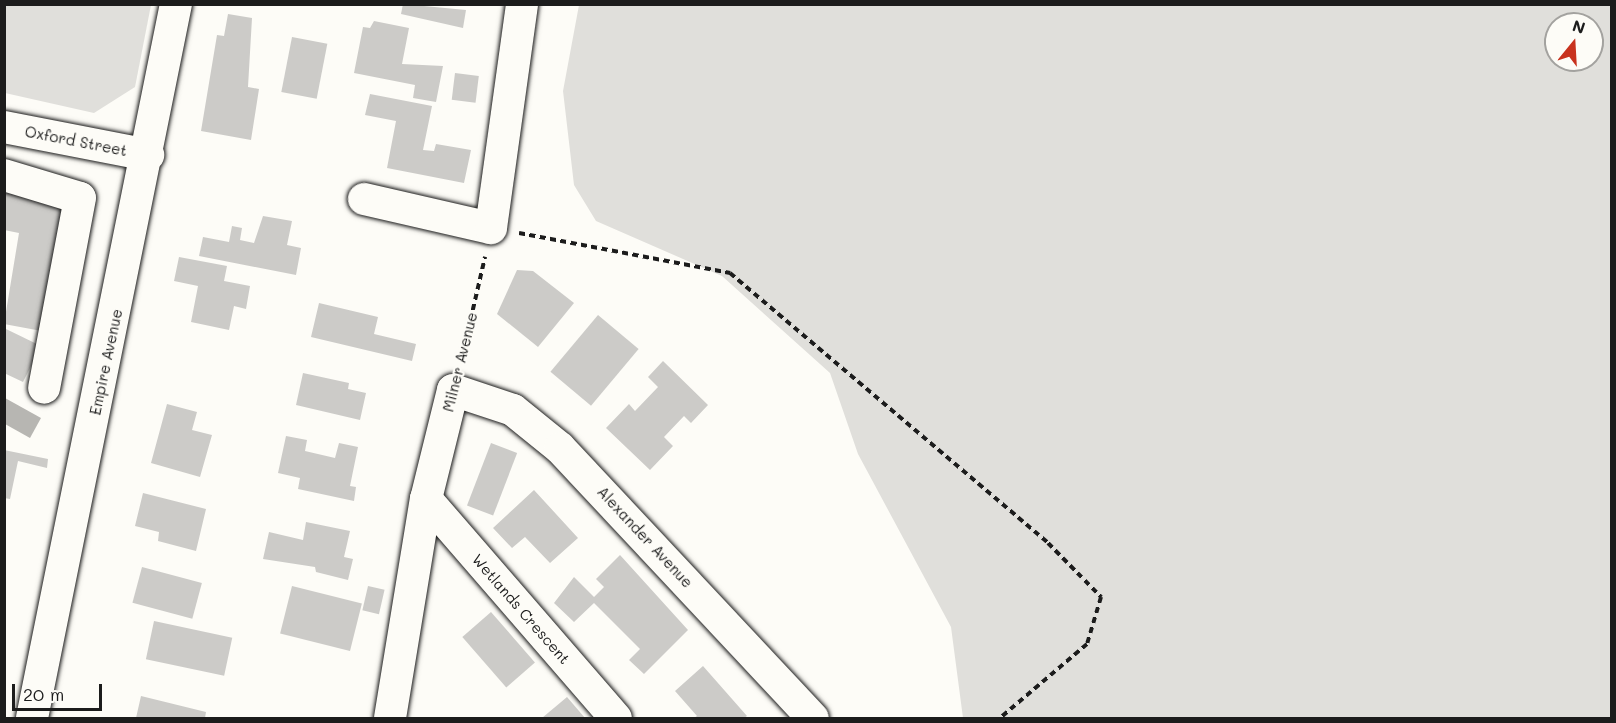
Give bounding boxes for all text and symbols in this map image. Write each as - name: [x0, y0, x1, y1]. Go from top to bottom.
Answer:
- north arrow: [1544, 12, 1604, 72]
- text: N: [1570, 14, 1588, 38]
- street label: Oxford Street: [23, 122, 129, 160]
- street label: Empire Avenue: [86, 307, 126, 417]
- street label: Milner Avenue: [439, 310, 481, 414]
- street label: Alexander Avenue: [593, 483, 697, 591]
- street label: Wetlands Crescent: [468, 550, 574, 668]
- scale bar: [15, 672, 105, 710]
- text: 20 m: [23, 682, 64, 706]

